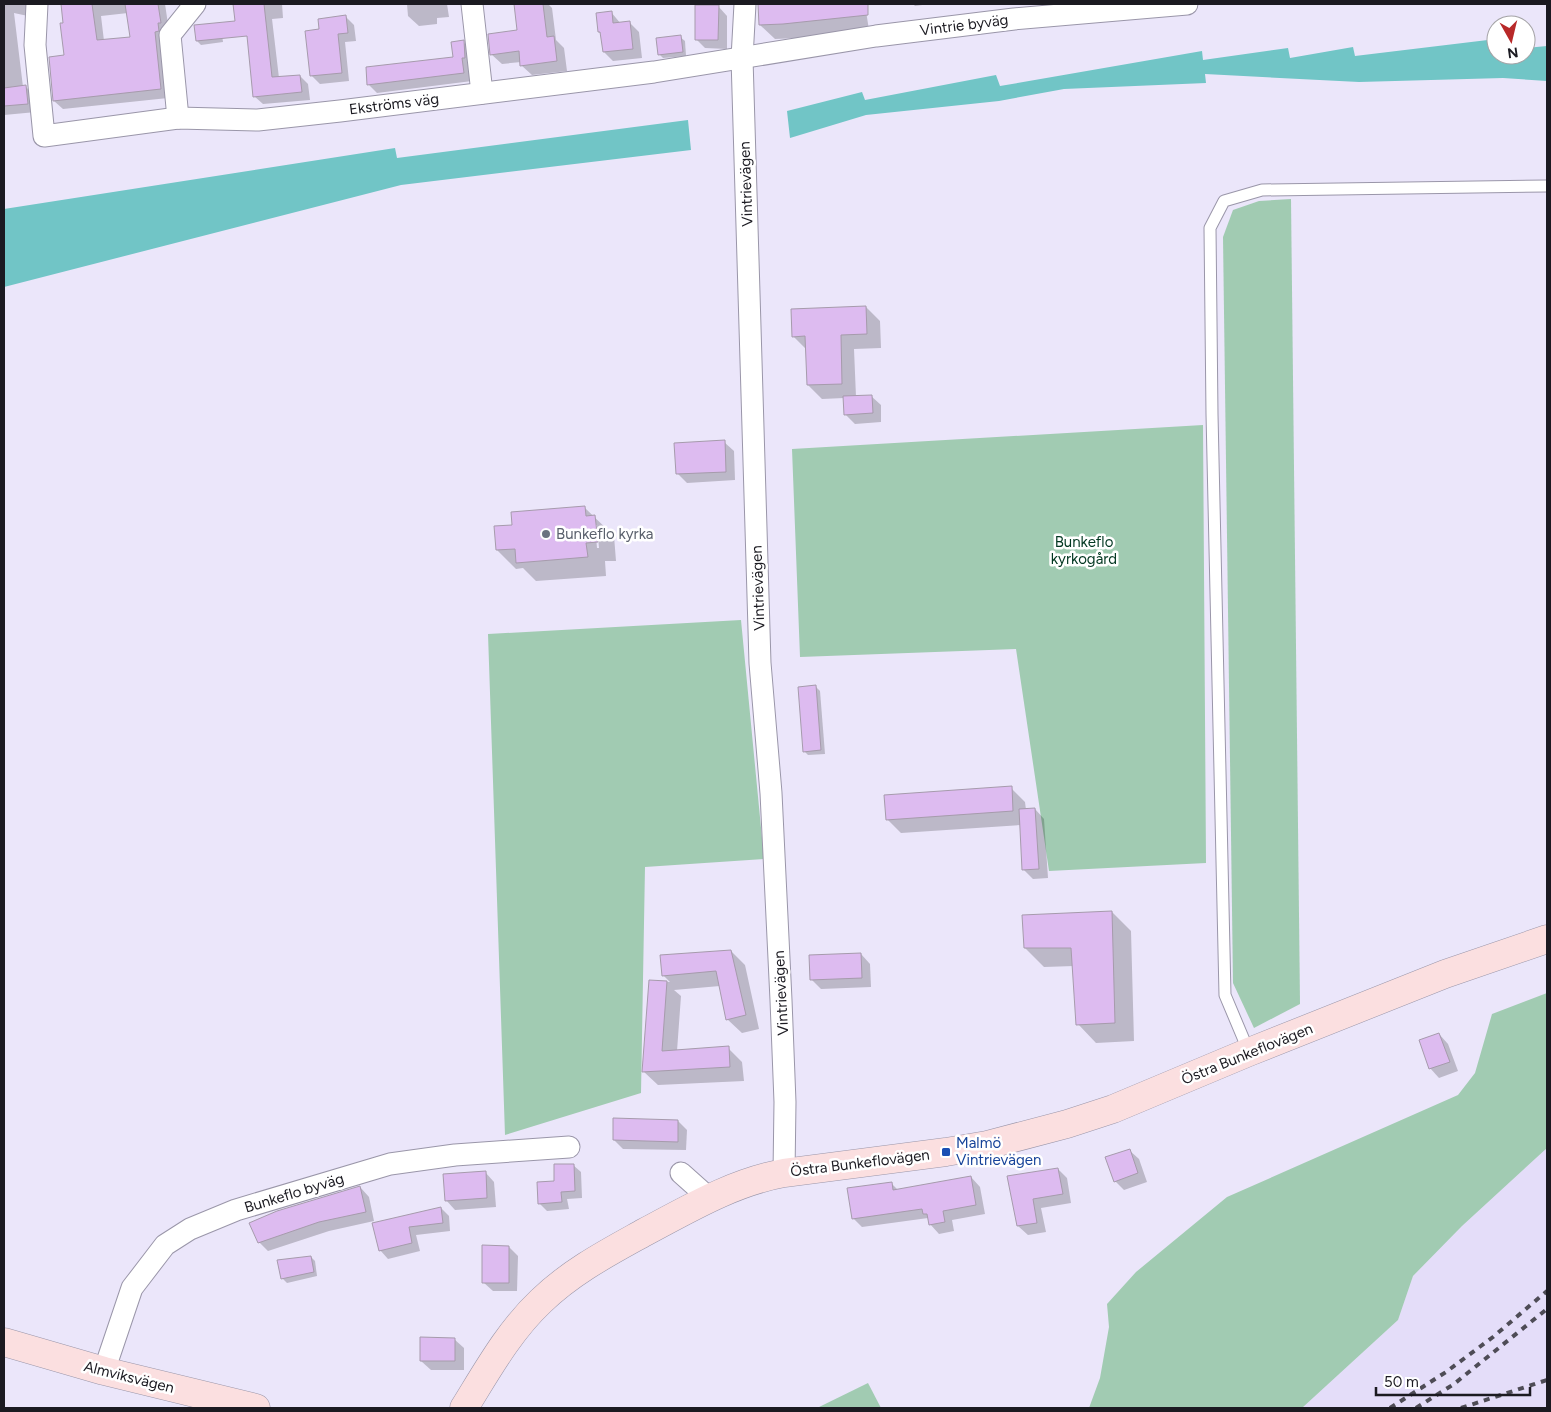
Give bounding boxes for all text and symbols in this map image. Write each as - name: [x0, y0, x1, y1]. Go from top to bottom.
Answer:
- street label: Vintrie byväg: [919, 11, 1009, 39]
- north arrow: [1486, 15, 1536, 65]
- text: N: [1506, 43, 1519, 62]
- street label: Ekströms väg: [348, 90, 440, 118]
- street label: Vintrievägen: [736, 141, 756, 227]
- place label: Bunkeflo kyrka: [556, 525, 653, 543]
- marker: Bunkeflo kyrka: [540, 528, 552, 540]
- park label: Bunkeflo kyrkogård: [1051, 533, 1117, 568]
- street label: Vintrievägen: [748, 545, 768, 631]
- street label: Vintrievägen: [770, 950, 792, 1036]
- street label: Östra Bunkeflovägen: [1179, 1019, 1315, 1089]
- place label: Malmö Vintrievägen: [956, 1134, 1041, 1169]
- street label: Östra Bunkeflovägen: [789, 1146, 931, 1180]
- marker: Malmö Vintrievägen: [940, 1146, 952, 1158]
- street label: Bunkeflo byväg: [242, 1169, 346, 1217]
- street label: Almviksvägen: [82, 1357, 176, 1397]
- scale bar: [1376, 1364, 1530, 1396]
- text: 50 m: [1384, 1373, 1419, 1391]

